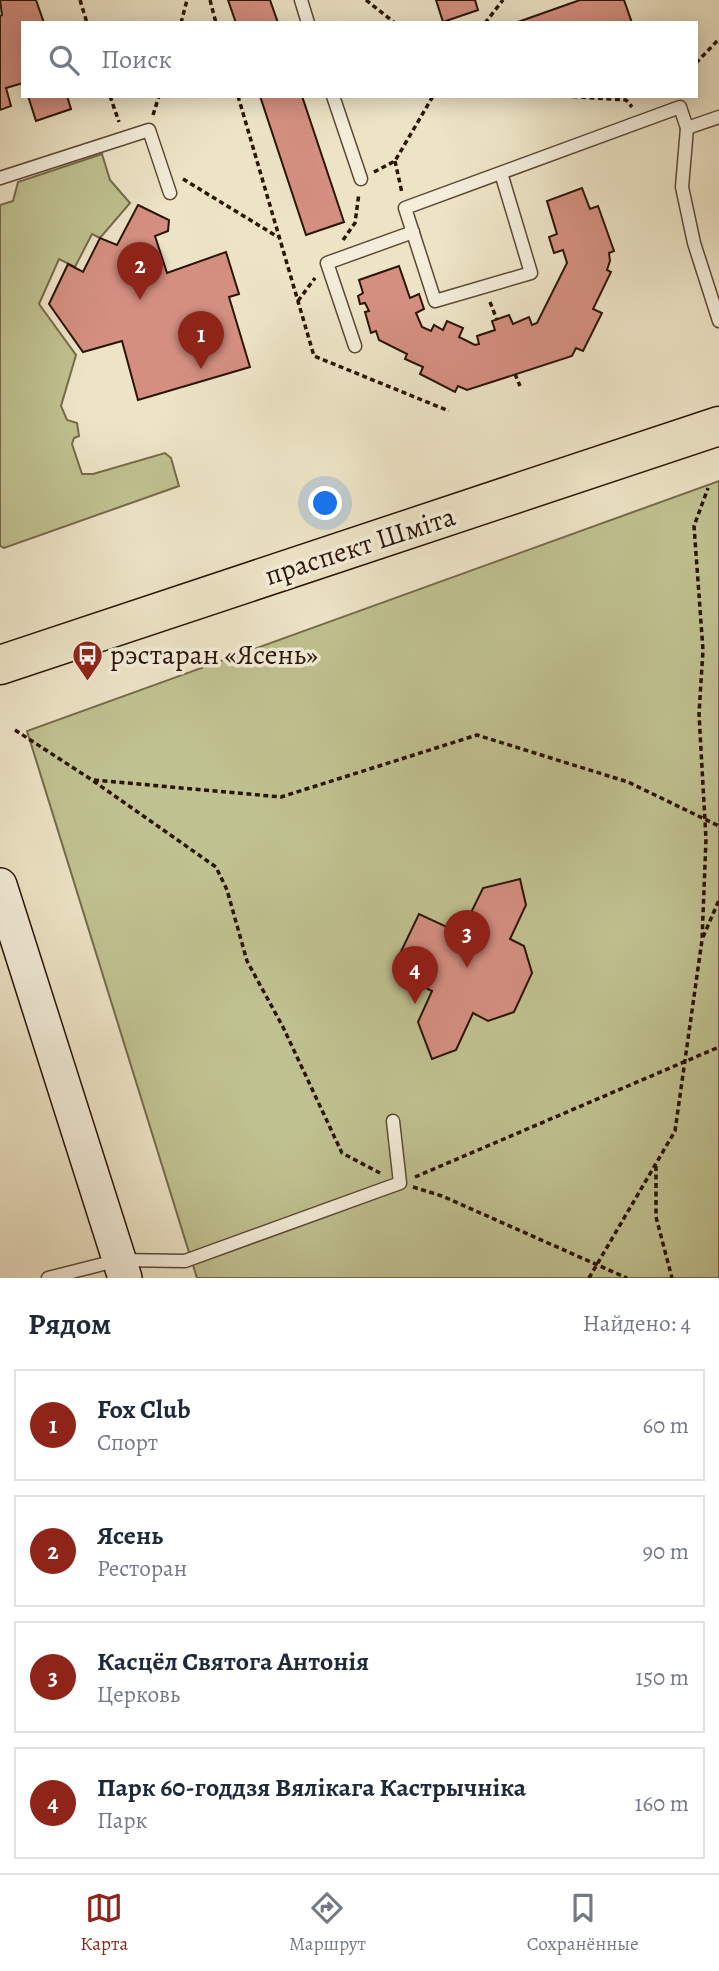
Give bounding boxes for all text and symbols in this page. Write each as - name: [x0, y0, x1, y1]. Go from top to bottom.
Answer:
- search box: [21, 21, 698, 98]
- icon: search: [45, 41, 83, 79]
- text: Поиск: [101, 42, 172, 77]
- pin: 2: [117, 242, 163, 300]
- pin: 1: [178, 311, 224, 369]
- your location: [308, 486, 342, 520]
- street label: праспект Шміта: [260, 497, 460, 595]
- place label: рэстаран «Ясень»: [110, 636, 318, 674]
- bus stop icon: рэстаран «Ясень»: [70, 638, 104, 682]
- pin: 3: [444, 910, 490, 968]
- pin: 4: [392, 946, 438, 1004]
- text: Рядом: [28, 1304, 111, 1344]
- text: Найдено: 4: [583, 1308, 691, 1339]
- text: Fox Club: [97, 1392, 190, 1427]
- text: 1: [49, 1410, 57, 1441]
- text: 60 m: [642, 1410, 689, 1441]
- text: Спорт: [97, 1427, 158, 1458]
- text: Ясень: [97, 1518, 163, 1553]
- text: 2: [47, 1536, 59, 1567]
- text: 90 m: [643, 1536, 689, 1567]
- text: Ресторан: [97, 1553, 187, 1584]
- text: Касцёл Святога Антонія: [97, 1644, 369, 1679]
- text: 3: [48, 1662, 58, 1693]
- text: 150 m: [635, 1662, 689, 1693]
- text: Церковь: [97, 1679, 180, 1710]
- text: Парк 60-годдзя Вялікага Кастрычніка: [97, 1770, 526, 1805]
- text: 4: [48, 1788, 58, 1819]
- text: 160 m: [635, 1788, 689, 1819]
- text: Парк: [97, 1805, 148, 1836]
- tab: Карта: [80, 1889, 128, 1957]
- tab: Маршрут: [289, 1889, 366, 1957]
- tab: Сохранённые: [527, 1889, 639, 1957]

